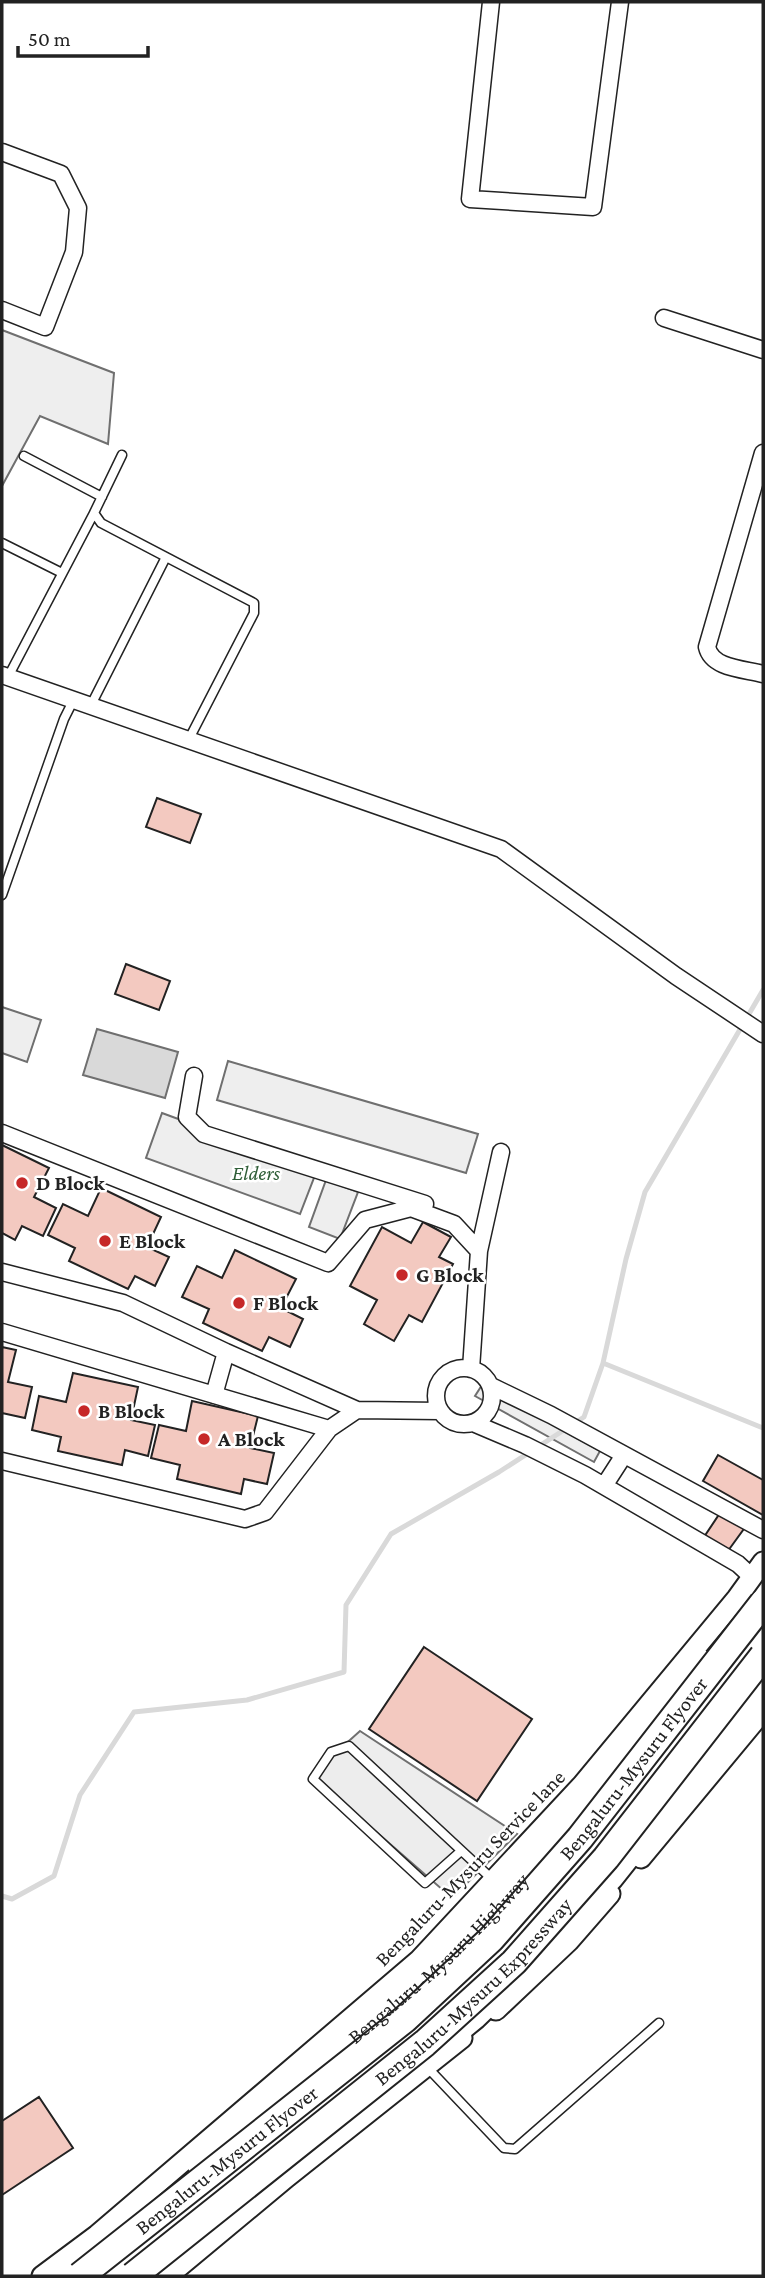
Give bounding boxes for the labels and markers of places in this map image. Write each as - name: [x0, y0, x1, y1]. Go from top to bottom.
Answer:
- place label: D Block: [36, 1171, 105, 1195]
- marker: D Block: [14, 1175, 30, 1191]
- place label: E Block: [119, 1229, 186, 1253]
- marker: E Block: [97, 1233, 113, 1249]
- place label: G Block: [416, 1263, 484, 1287]
- marker: G Block: [394, 1267, 410, 1283]
- place label: F Block: [253, 1291, 319, 1315]
- marker: F Block: [231, 1295, 247, 1311]
- place label: B Block: [98, 1399, 165, 1423]
- marker: B Block: [76, 1403, 92, 1419]
- place label: A Block: [217, 1427, 285, 1451]
- marker: A Block: [196, 1431, 212, 1447]

